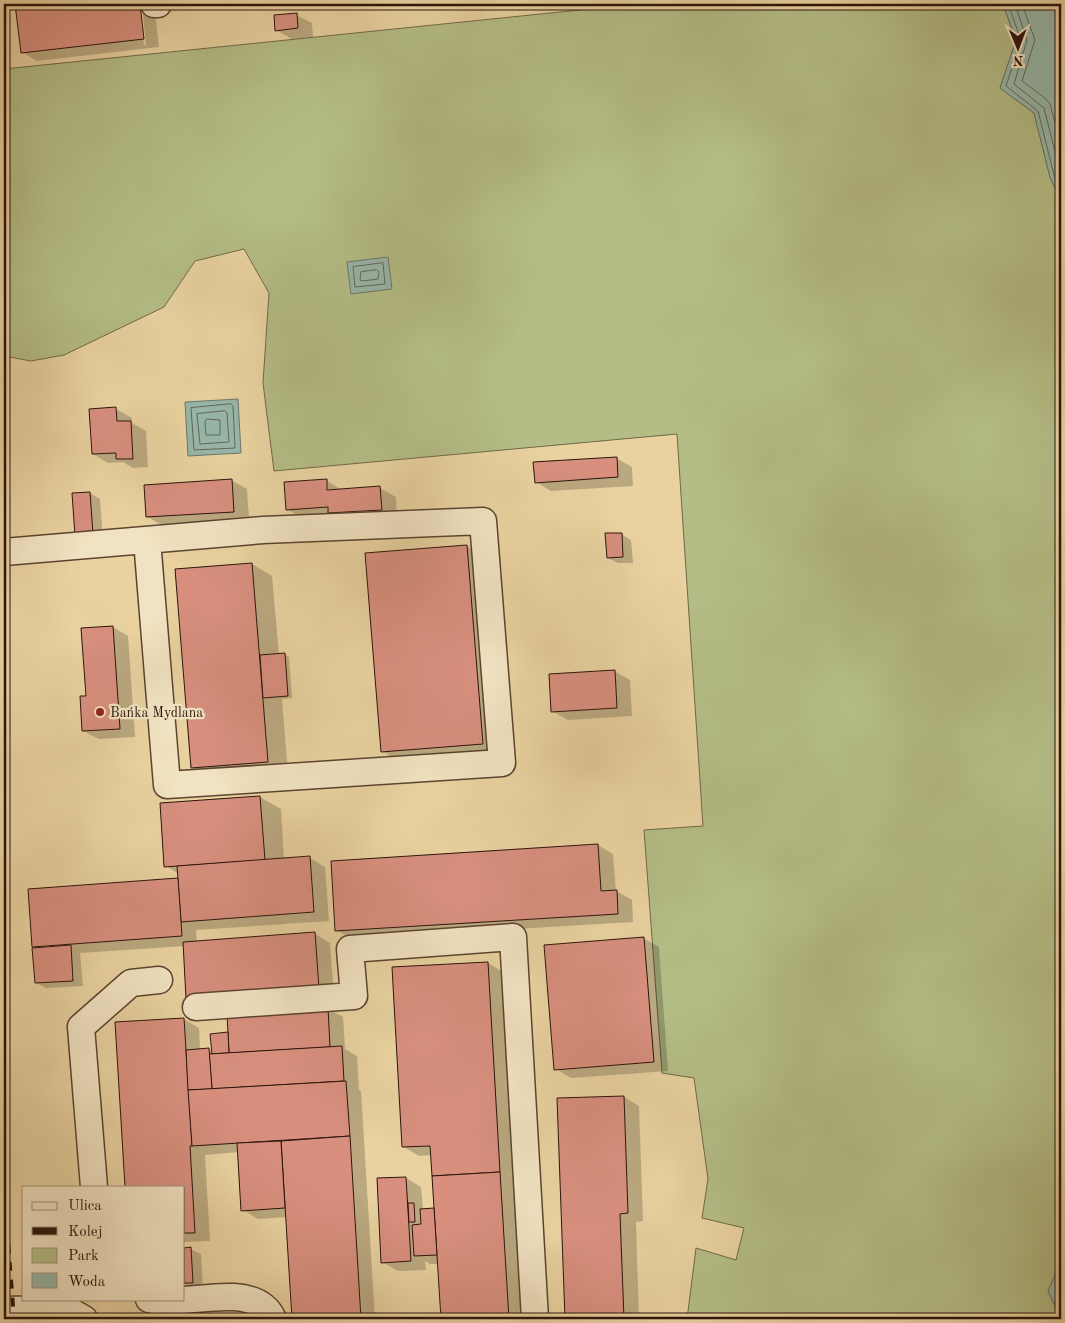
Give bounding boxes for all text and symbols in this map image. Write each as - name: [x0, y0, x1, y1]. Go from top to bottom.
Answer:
- north arrow: [992, 22, 1042, 72]
- text: N: [1012, 53, 1024, 67]
- marker: Bańka Mydlana: [94, 706, 106, 718]
- place label: Bańka Mydlana: [110, 706, 203, 720]
- legend: [22, 1186, 185, 1300]
- text: Ulica: [68, 1199, 102, 1214]
- text: Kolej: [68, 1225, 103, 1240]
- text: Park: [68, 1249, 99, 1264]
- text: Woda: [68, 1275, 106, 1290]

